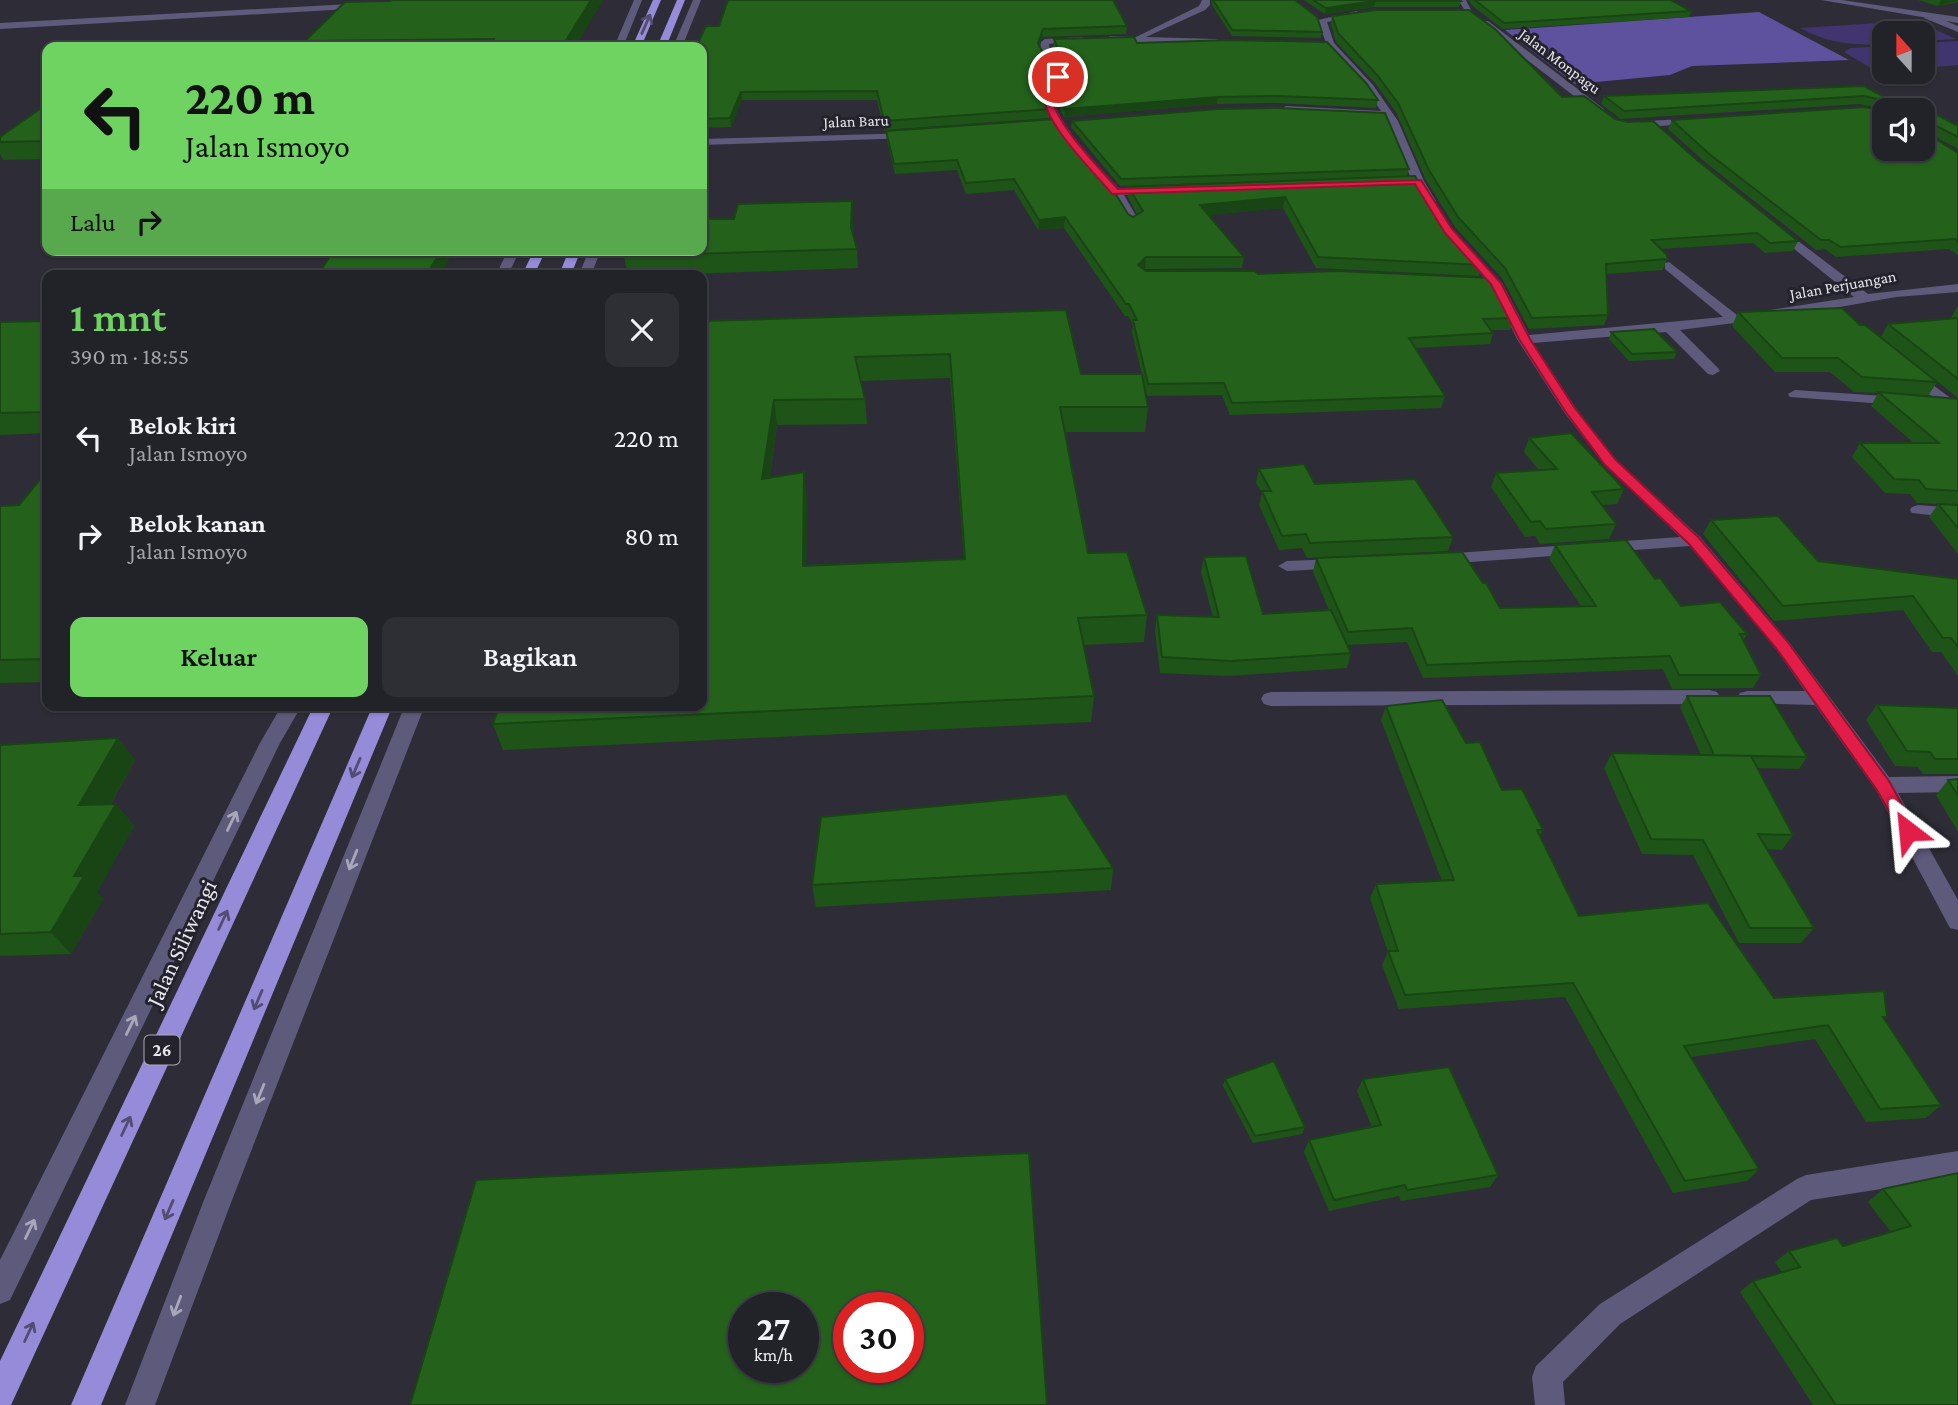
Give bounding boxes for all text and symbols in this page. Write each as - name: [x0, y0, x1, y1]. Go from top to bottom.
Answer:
- one-way arrow: [640, 13, 653, 35]
- north arrow: [1872, 21, 1936, 84]
- map controls: [1872, 21, 1935, 161]
- street label: Jalan Monpagu: [1514, 24, 1604, 98]
- pin: [1028, 47, 1088, 107]
- icon: arrive: [1039, 58, 1077, 96]
- icon: left: [70, 70, 161, 161]
- text: 220 m: [185, 70, 315, 125]
- button: sound: [1872, 98, 1935, 161]
- street label: Jalan Baru: [821, 111, 890, 132]
- text: Jalan Ismoyo: [185, 128, 350, 164]
- icon: right: [130, 203, 168, 241]
- text: Lalu: [70, 208, 116, 237]
- street label: Jalan Perjuangan: [1786, 267, 1898, 304]
- text: 1 mnt: [70, 293, 166, 340]
- button: close: [605, 293, 679, 367]
- text: 390 m · 18:55: [70, 343, 189, 369]
- text: Belok kiri: [129, 411, 236, 440]
- icon: left: [70, 419, 108, 457]
- text: 220 m: [614, 424, 679, 453]
- text: Jalan Ismoyo: [129, 440, 247, 466]
- text: Belok kanan: [129, 509, 266, 538]
- icon: right: [70, 517, 108, 555]
- text: 80 m: [625, 522, 679, 551]
- text: Jalan Ismoyo: [129, 538, 247, 564]
- button: Keluar: [70, 617, 368, 697]
- button: Bagikan: [382, 617, 679, 697]
- one-way arrow: [349, 757, 362, 778]
- position arrow: [1871, 794, 1945, 868]
- one-way arrow: [225, 811, 239, 832]
- one-way arrow: [346, 848, 359, 870]
- street label: Jalan Siliwangi: [140, 876, 222, 1012]
- one-way arrow: [217, 910, 230, 931]
- one-way arrow: [251, 989, 264, 1010]
- one-way arrow: [125, 1015, 138, 1036]
- road number: 26: [144, 1036, 180, 1064]
- one-way arrow: [253, 1082, 266, 1104]
- one-way arrow: [120, 1116, 133, 1137]
- one-way arrow: [162, 1198, 175, 1220]
- one-way arrow: [24, 1219, 38, 1240]
- speed limit sign: 30: [833, 1292, 924, 1383]
- one-way arrow: [170, 1294, 183, 1316]
- text: 27: [757, 1309, 790, 1348]
- one-way arrow: [23, 1322, 36, 1343]
- text: km/h: [754, 1345, 793, 1365]

